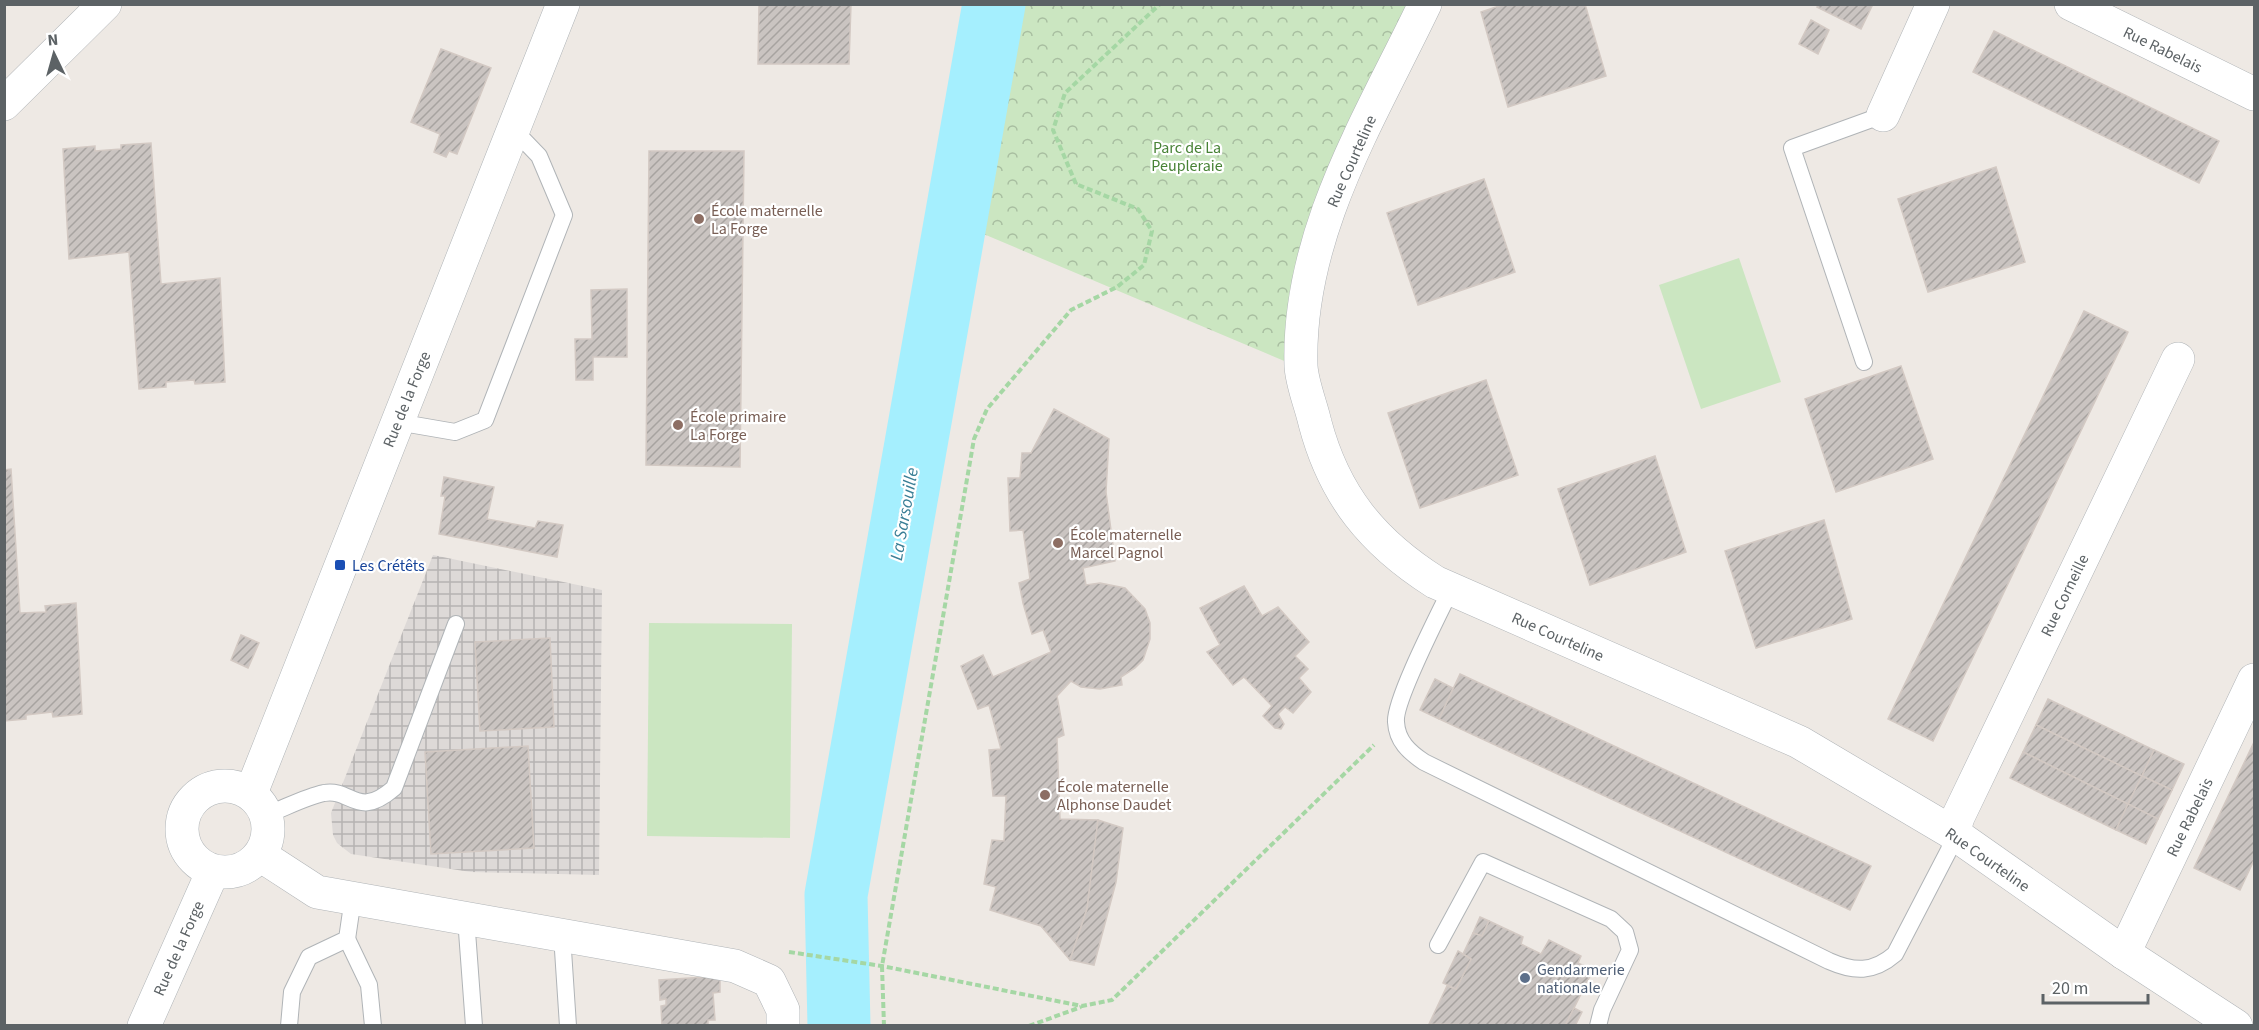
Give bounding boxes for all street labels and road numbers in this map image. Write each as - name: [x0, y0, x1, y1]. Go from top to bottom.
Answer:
- street label: Rue Rabelais: [2119, 21, 2206, 79]
- street label: Rue Courteline: [1322, 112, 1382, 211]
- street label: Rue de la Forge: [378, 348, 436, 451]
- street label: Rue Corneille: [2035, 551, 2094, 640]
- street label: Rue Courteline: [1508, 607, 1607, 667]
- street label: Rue Rabelais: [2161, 774, 2219, 861]
- street label: Rue Courteline: [1941, 822, 2034, 897]
- street label: Rue de la Forge: [148, 897, 210, 999]

